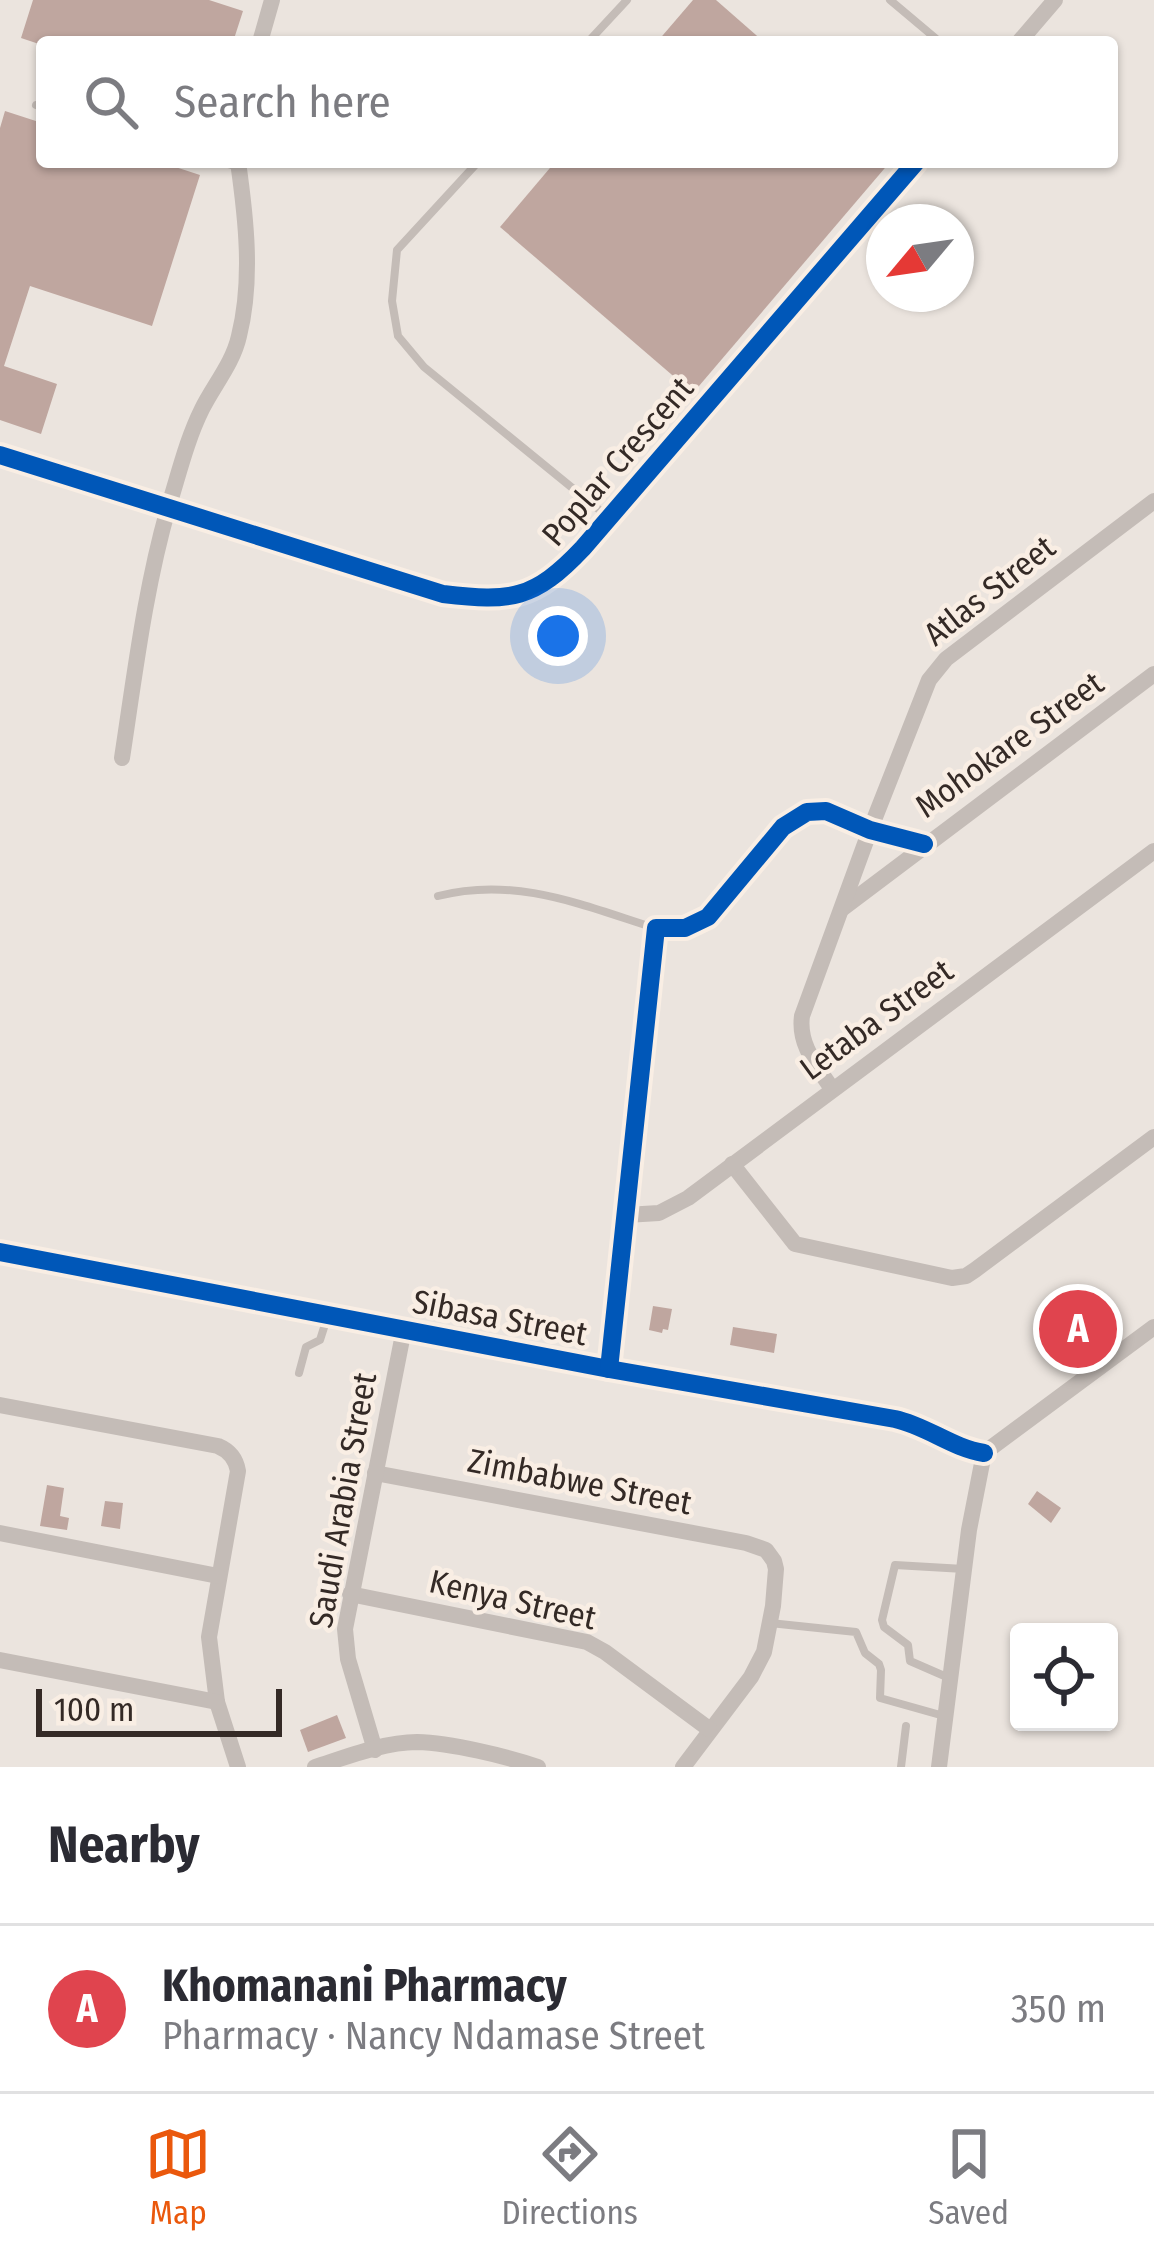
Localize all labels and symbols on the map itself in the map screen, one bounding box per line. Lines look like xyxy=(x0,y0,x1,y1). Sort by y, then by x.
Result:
north arrow xyxy=(866,204,974,312)
street label: Poplar Crescent xyxy=(534,369,702,554)
street label: Atlas Street xyxy=(916,527,1063,654)
your location xyxy=(528,606,588,666)
street label: Mohokare Street xyxy=(908,663,1111,826)
street label: Letaba Street xyxy=(792,951,961,1089)
street label: Sibasa Street xyxy=(409,1281,591,1355)
pin: A xyxy=(1039,1284,1117,1374)
street label: Saudi Arabia Street xyxy=(301,1369,385,1631)
street label: Zimbabwe Street xyxy=(465,1441,695,1523)
street label: Kenya Street xyxy=(426,1561,600,1639)
scale bar xyxy=(36,1683,282,1736)

